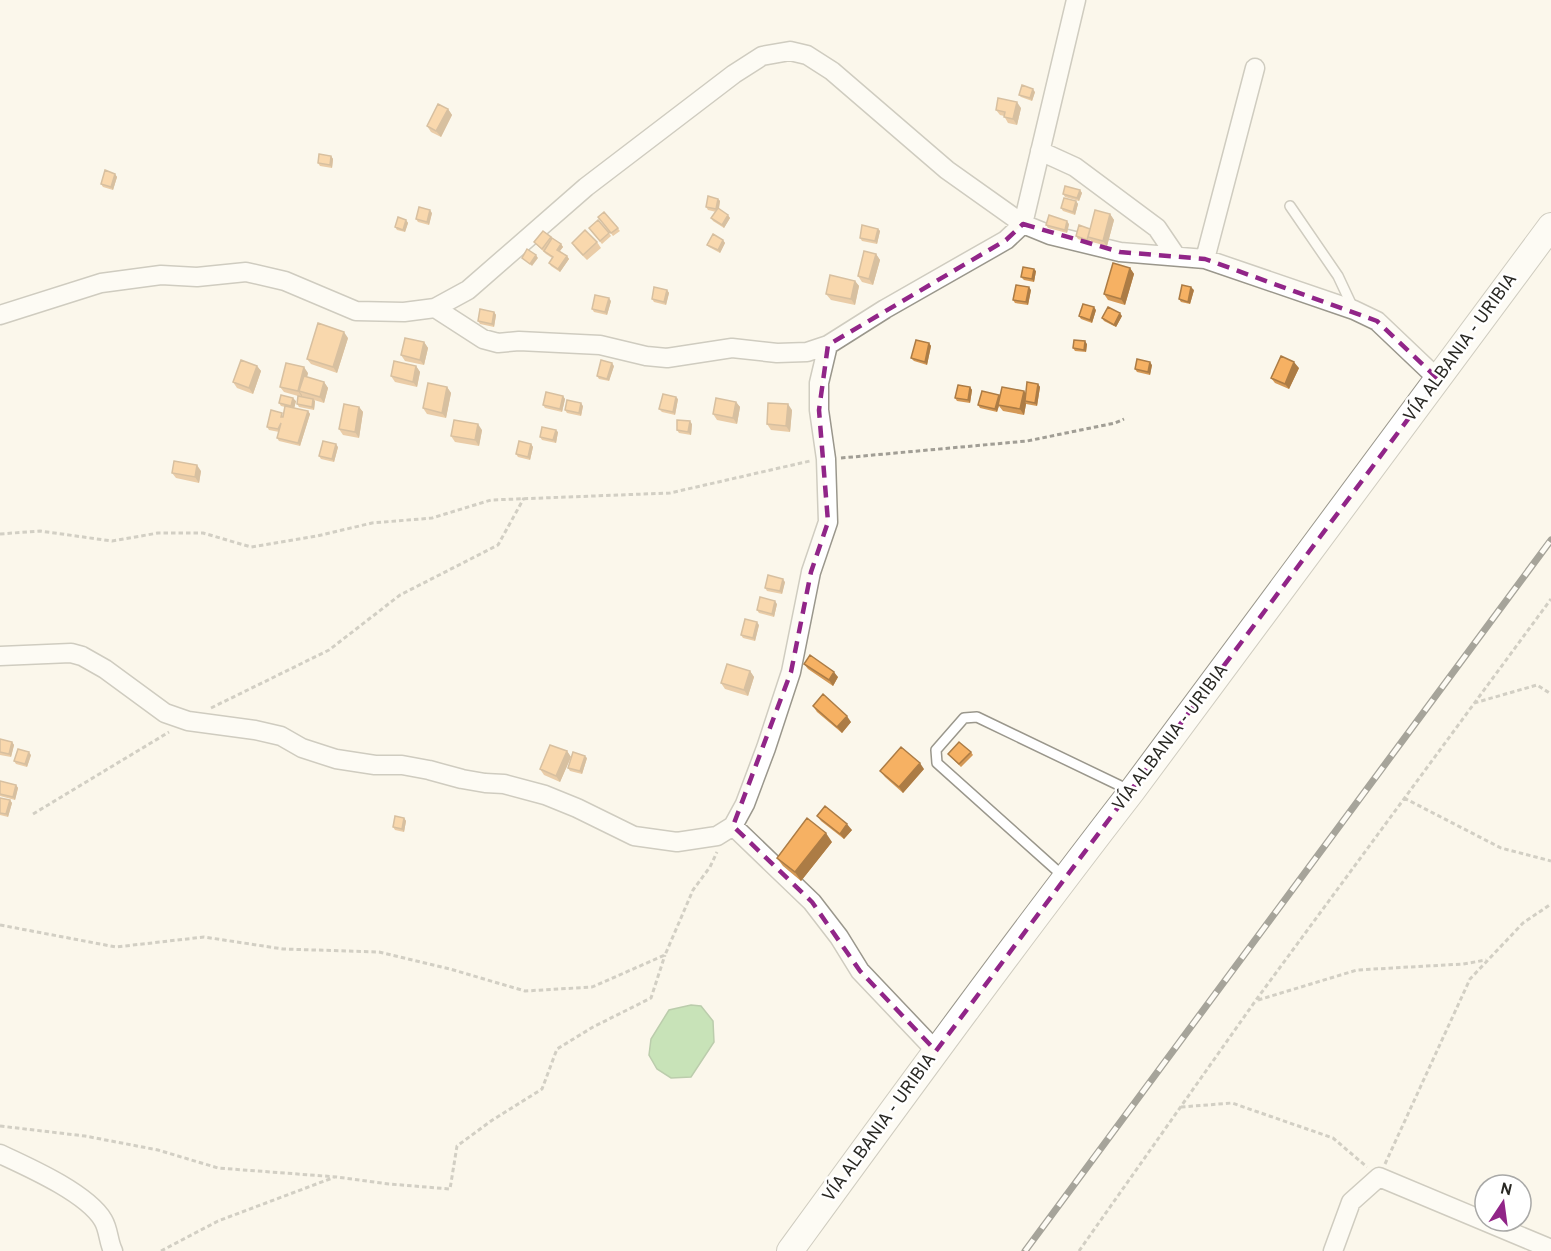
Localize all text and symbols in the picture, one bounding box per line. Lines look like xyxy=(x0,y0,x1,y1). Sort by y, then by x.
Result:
street label: VÍA ALBANIA - URIBIA xyxy=(1398,268,1523,427)
street label: VÍA ALBANIA - URIBIA xyxy=(1106,658,1234,816)
street label: VÍA ALBANIA - URIBIA xyxy=(817,1048,942,1207)
north arrow xyxy=(1473,1173,1533,1233)
text: N xyxy=(1498,1179,1514,1201)

